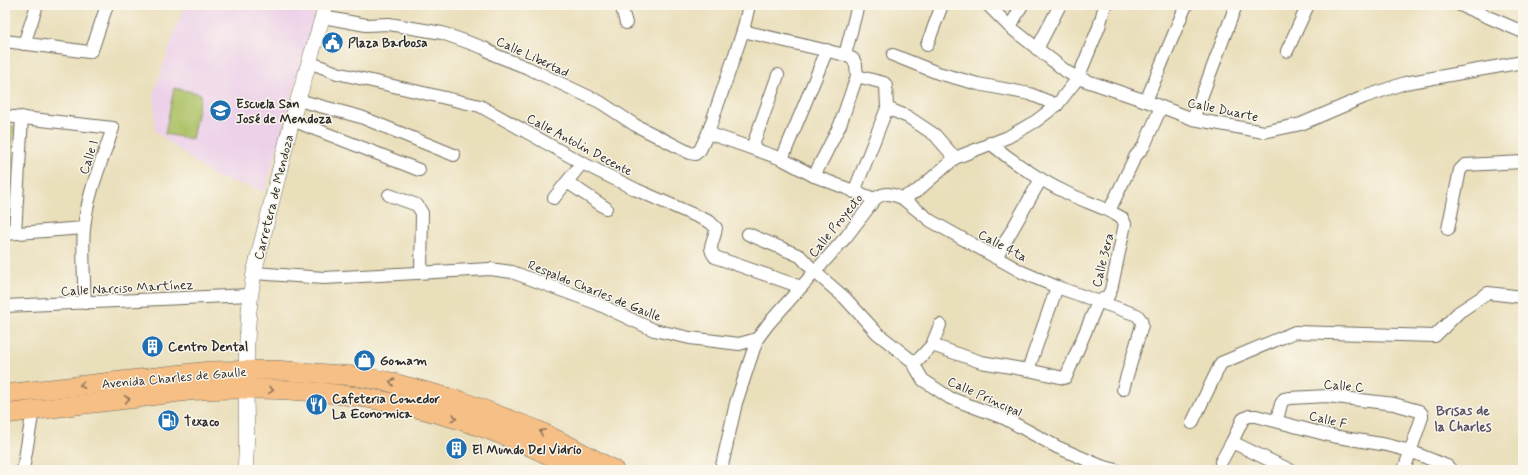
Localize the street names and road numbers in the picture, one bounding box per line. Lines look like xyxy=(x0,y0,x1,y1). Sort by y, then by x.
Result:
street label: Calle Libertad xyxy=(493,33,572,82)
street label: Calle Duarte xyxy=(1186,95,1260,126)
street label: Calle Antolin Decente xyxy=(523,110,635,180)
street label: Carretera de Mendoza xyxy=(251,133,298,262)
street label: Calle I xyxy=(76,138,103,177)
street label: Calle Proyecto xyxy=(805,190,867,261)
street label: Calle 4ta xyxy=(975,226,1030,266)
street label: Calle 3era xyxy=(1089,232,1118,289)
street label: Respaldo Charles de Gaulle xyxy=(525,257,664,326)
street label: Calle Narciso Martínez xyxy=(60,277,194,300)
street label: Avenida Charles de Gaulle xyxy=(101,364,247,393)
street label: Calle Principal xyxy=(944,373,1025,422)
street label: Calle C xyxy=(1323,376,1365,397)
street label: Calle F xyxy=(1307,408,1348,433)

